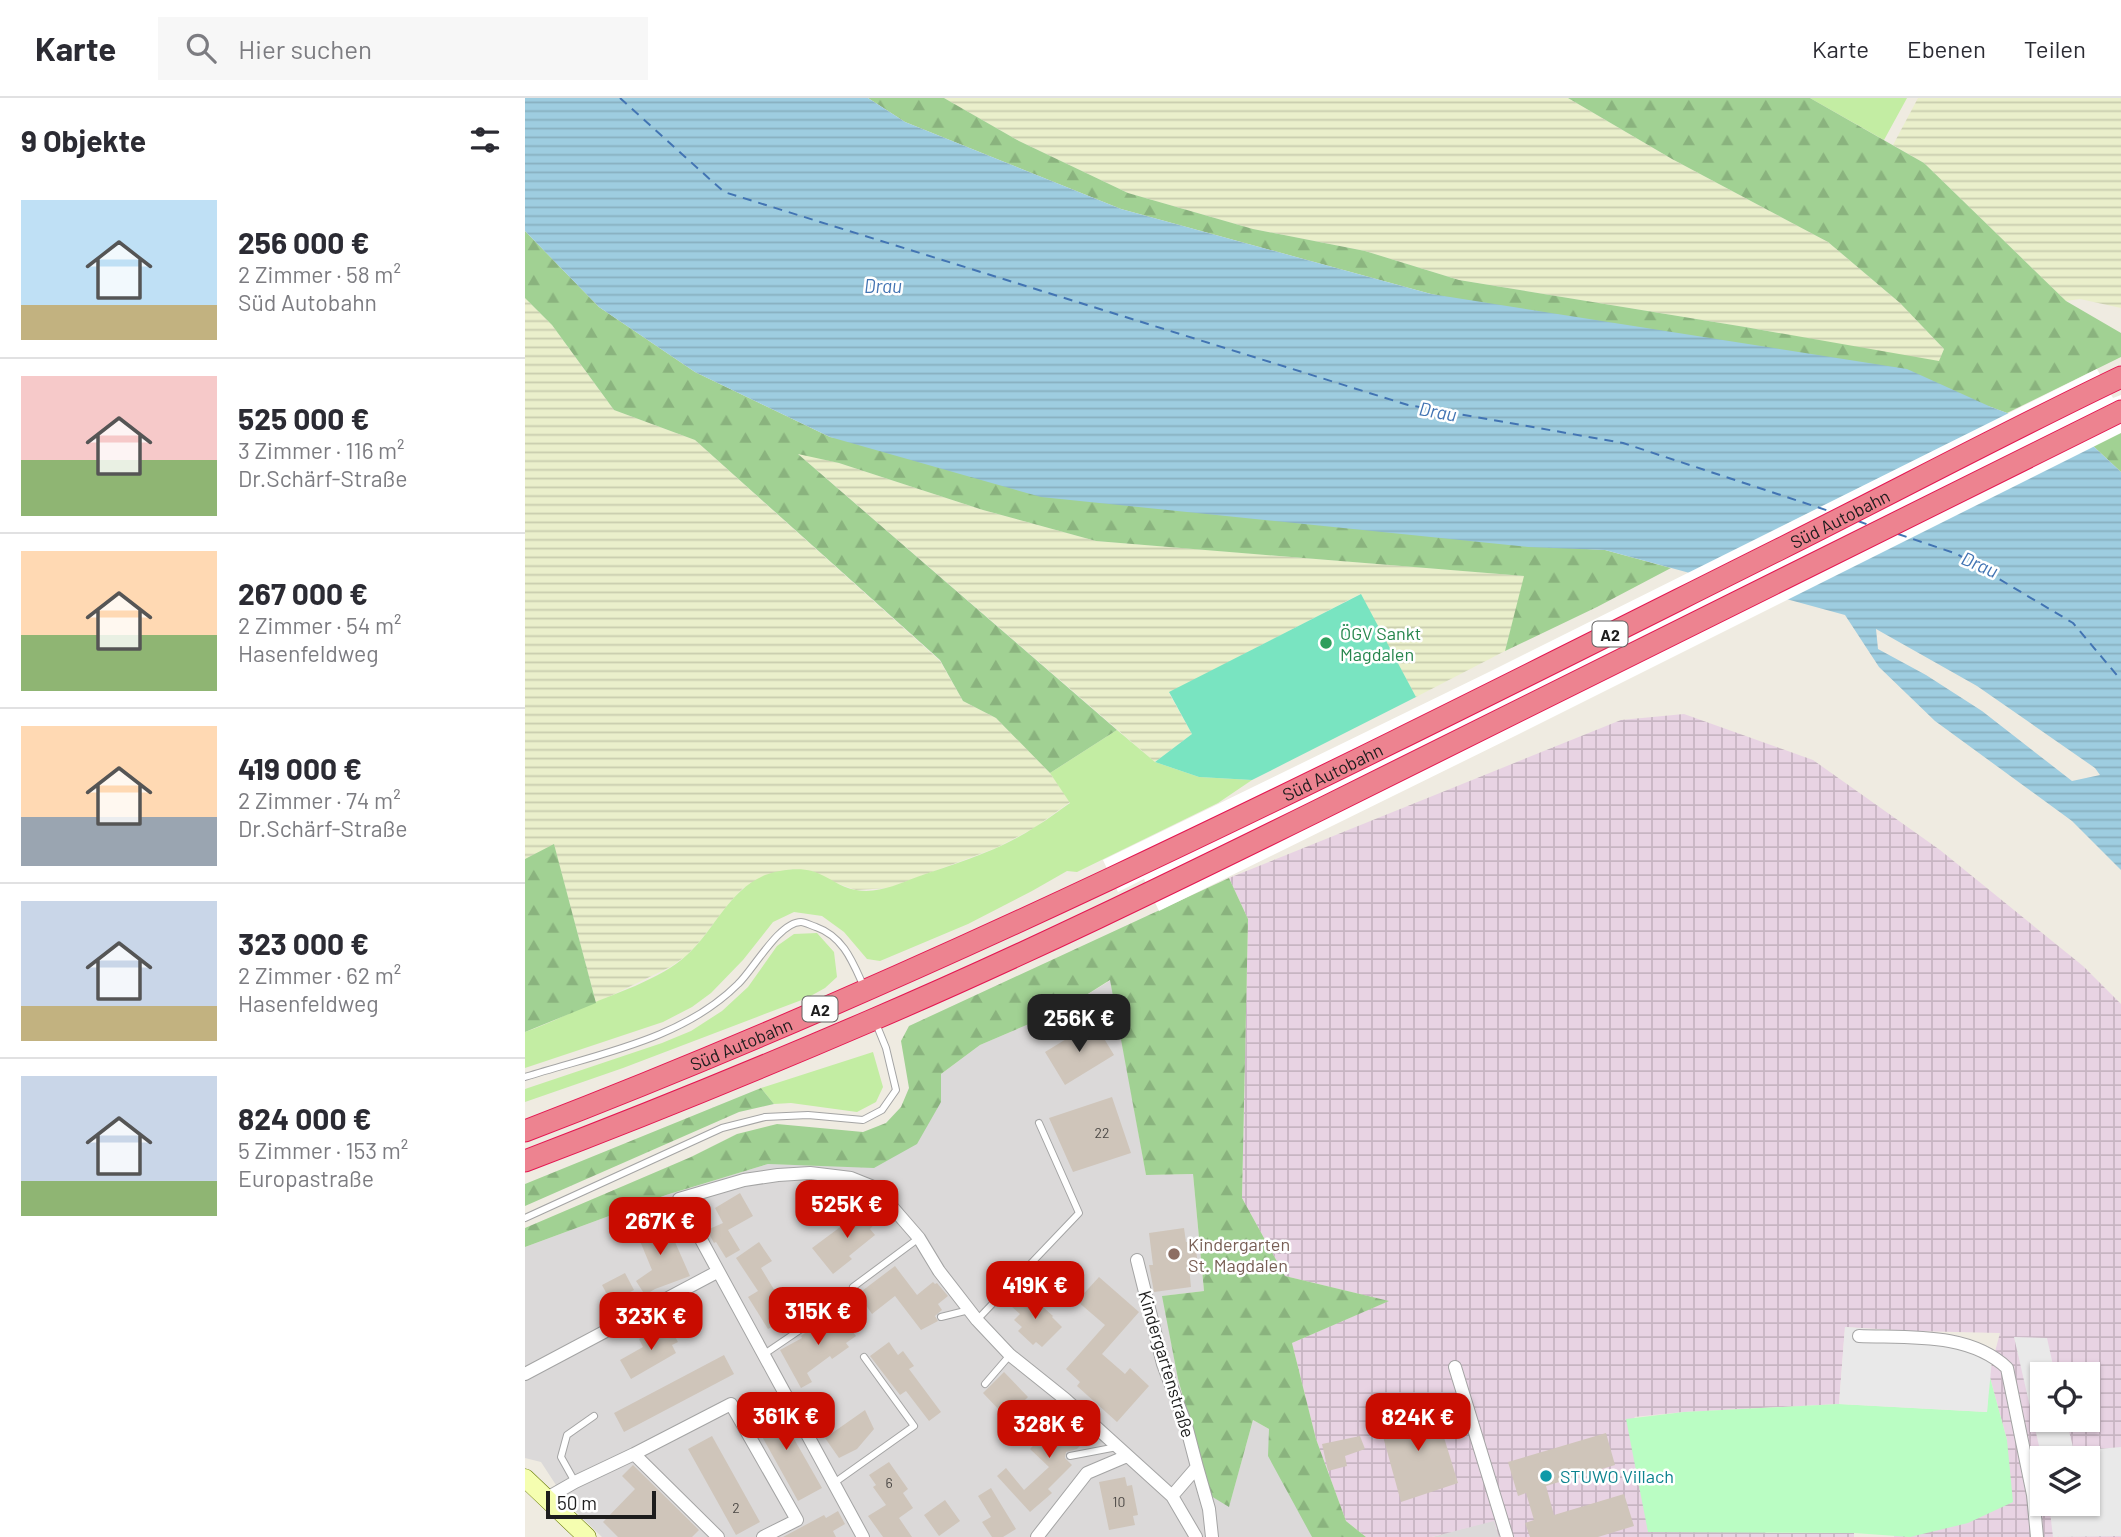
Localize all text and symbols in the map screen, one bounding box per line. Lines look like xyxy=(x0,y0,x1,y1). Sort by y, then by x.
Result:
search box xyxy=(158,17,648,80)
text: Karte xyxy=(35,28,116,68)
icon: search xyxy=(182,29,220,67)
text: Hier suchen xyxy=(238,33,372,64)
text: Karte xyxy=(1812,34,1869,63)
text: Ebenen xyxy=(1907,34,1986,63)
text: Teilen xyxy=(2024,34,2086,63)
icon: filters xyxy=(466,121,504,159)
text: 9 Objekte xyxy=(21,122,146,158)
text: 256 000 € xyxy=(238,224,369,260)
icon: home xyxy=(77,228,161,312)
text: 2 Zimmer · 58 m² xyxy=(238,260,401,288)
water label: Drau xyxy=(864,274,902,297)
text: Süd Autobahn xyxy=(238,288,377,316)
water label: Drau xyxy=(1417,396,1459,426)
text: 525 000 € xyxy=(238,400,369,436)
icon: home xyxy=(77,404,161,488)
text: 3 Zimmer · 116 m² xyxy=(238,436,405,464)
text: Dr.Schärf-Straße xyxy=(238,464,408,492)
street label: Süd Autobahn xyxy=(1786,484,1893,553)
water label: Drau xyxy=(1958,546,2002,582)
text: 267 000 € xyxy=(238,575,368,611)
icon: home xyxy=(77,579,161,663)
text: 2 Zimmer · 54 m² xyxy=(238,611,402,639)
place label: ÖGV Sankt Magdalen xyxy=(1340,622,1421,665)
road number: A2 xyxy=(1593,622,1627,646)
marker: ÖGV Sankt Magdalen xyxy=(1318,635,1334,651)
text: Hasenfeldweg xyxy=(238,639,378,667)
street label: Süd Autobahn xyxy=(1279,738,1386,806)
text: 419 000 € xyxy=(238,750,362,786)
icon: home xyxy=(77,754,161,838)
text: 2 Zimmer · 74 m² xyxy=(238,786,401,814)
text: Dr.Schärf-Straße xyxy=(238,814,408,842)
text: 323 000 € xyxy=(238,925,369,961)
icon: home xyxy=(77,929,161,1013)
text: 2 Zimmer · 62 m² xyxy=(238,961,401,989)
text: Hasenfeldweg xyxy=(238,989,378,1017)
pin: 256K € xyxy=(1022,995,1136,1054)
road number: A2 xyxy=(803,996,837,1021)
text: 256K € xyxy=(1043,1003,1115,1031)
street label: Süd Autobahn xyxy=(687,1013,796,1075)
text: 824 000 € xyxy=(238,1100,372,1136)
icon: home xyxy=(77,1104,161,1188)
house number: 22 xyxy=(1094,1124,1110,1141)
text: 5 Zimmer · 153 m² xyxy=(238,1136,408,1164)
text: Europastraße xyxy=(238,1164,374,1192)
pin: 525K € xyxy=(790,1180,904,1240)
text: 525K € xyxy=(811,1189,883,1217)
pin: 267K € xyxy=(603,1198,717,1257)
text: 267K € xyxy=(625,1206,695,1234)
place label: Kindergarten St. Magdalen xyxy=(1188,1233,1290,1276)
marker: Kindergarten St. Magdalen xyxy=(1166,1246,1182,1262)
pin: 419K € xyxy=(978,1262,1092,1321)
text: 419K € xyxy=(1002,1270,1068,1298)
pin: 315K € xyxy=(761,1288,875,1347)
street label: Kindergartenstraße xyxy=(1134,1288,1200,1440)
pin: 323K € xyxy=(594,1292,708,1352)
text: 315K € xyxy=(785,1296,851,1324)
text: 323K € xyxy=(616,1301,686,1329)
map controls xyxy=(2030,1362,2100,1516)
button: locate xyxy=(2030,1362,2100,1432)
pin: 361K € xyxy=(729,1392,843,1452)
pin: 824K € xyxy=(1361,1394,1475,1453)
pin: 328K € xyxy=(992,1400,1106,1460)
text: 361K € xyxy=(753,1401,819,1429)
text: 824K € xyxy=(1382,1402,1454,1430)
text: 328K € xyxy=(1013,1409,1085,1437)
button: layers xyxy=(2030,1446,2100,1516)
place label: STUWO Villach xyxy=(1560,1465,1674,1487)
marker: STUWO Villach xyxy=(1538,1468,1554,1484)
house number: 6 xyxy=(885,1474,893,1491)
scale bar xyxy=(546,1488,656,1520)
text: 50 m xyxy=(557,1491,597,1514)
house number: 10 xyxy=(1113,1493,1125,1510)
house number: 2 xyxy=(732,1499,740,1516)

